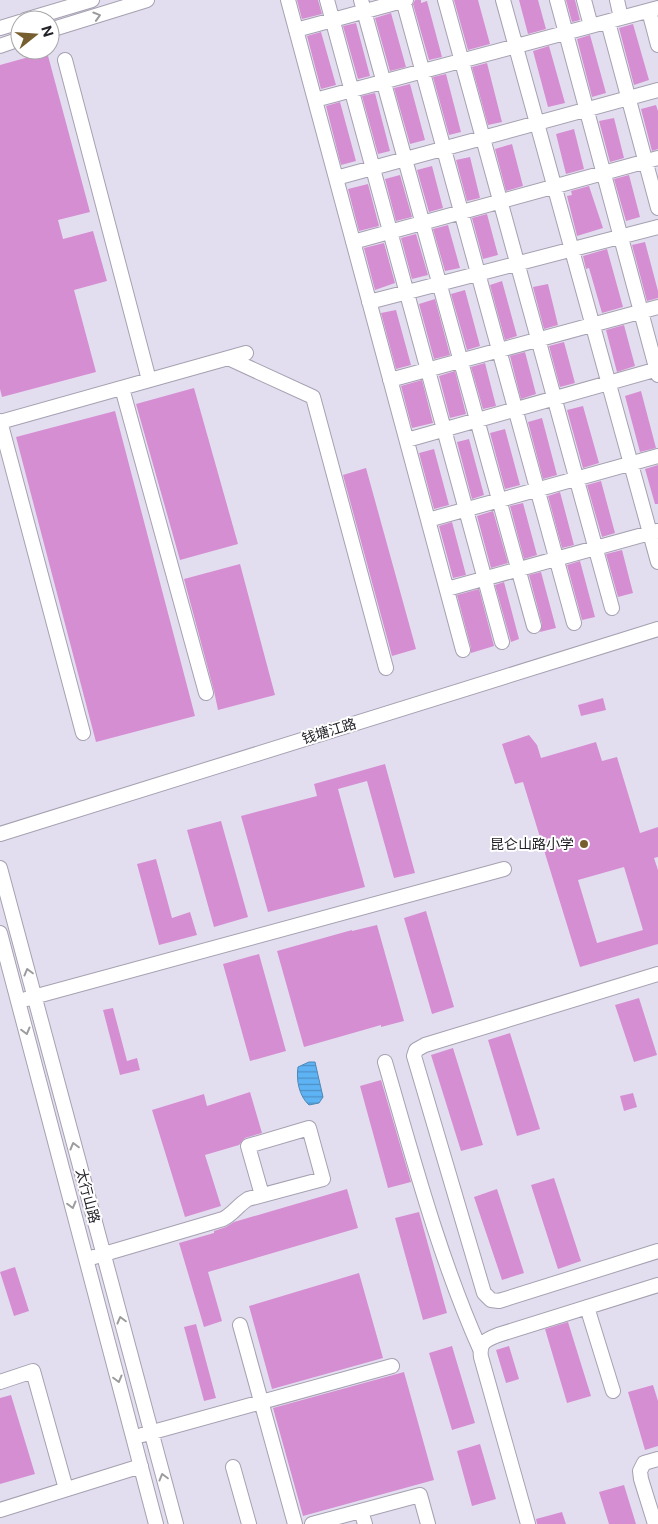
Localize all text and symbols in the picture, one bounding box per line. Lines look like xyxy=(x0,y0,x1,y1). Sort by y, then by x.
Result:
north arrow xyxy=(10,10,60,60)
one-way arrow xyxy=(92,11,100,21)
text: N xyxy=(38,24,57,39)
street label: 钱塘江路 xyxy=(300,715,358,747)
place label: 昆仑山路小学 xyxy=(490,836,574,852)
marker: 昆仑山路小学 xyxy=(578,838,590,850)
one-way arrow xyxy=(23,968,34,977)
one-way arrow xyxy=(20,1026,31,1035)
one-way arrow xyxy=(70,1143,80,1151)
street label: 太行山路 xyxy=(73,1167,103,1225)
one-way arrow xyxy=(66,1200,77,1209)
one-way arrow xyxy=(116,1315,127,1324)
one-way arrow xyxy=(112,1374,123,1383)
one-way arrow xyxy=(158,1472,169,1481)

